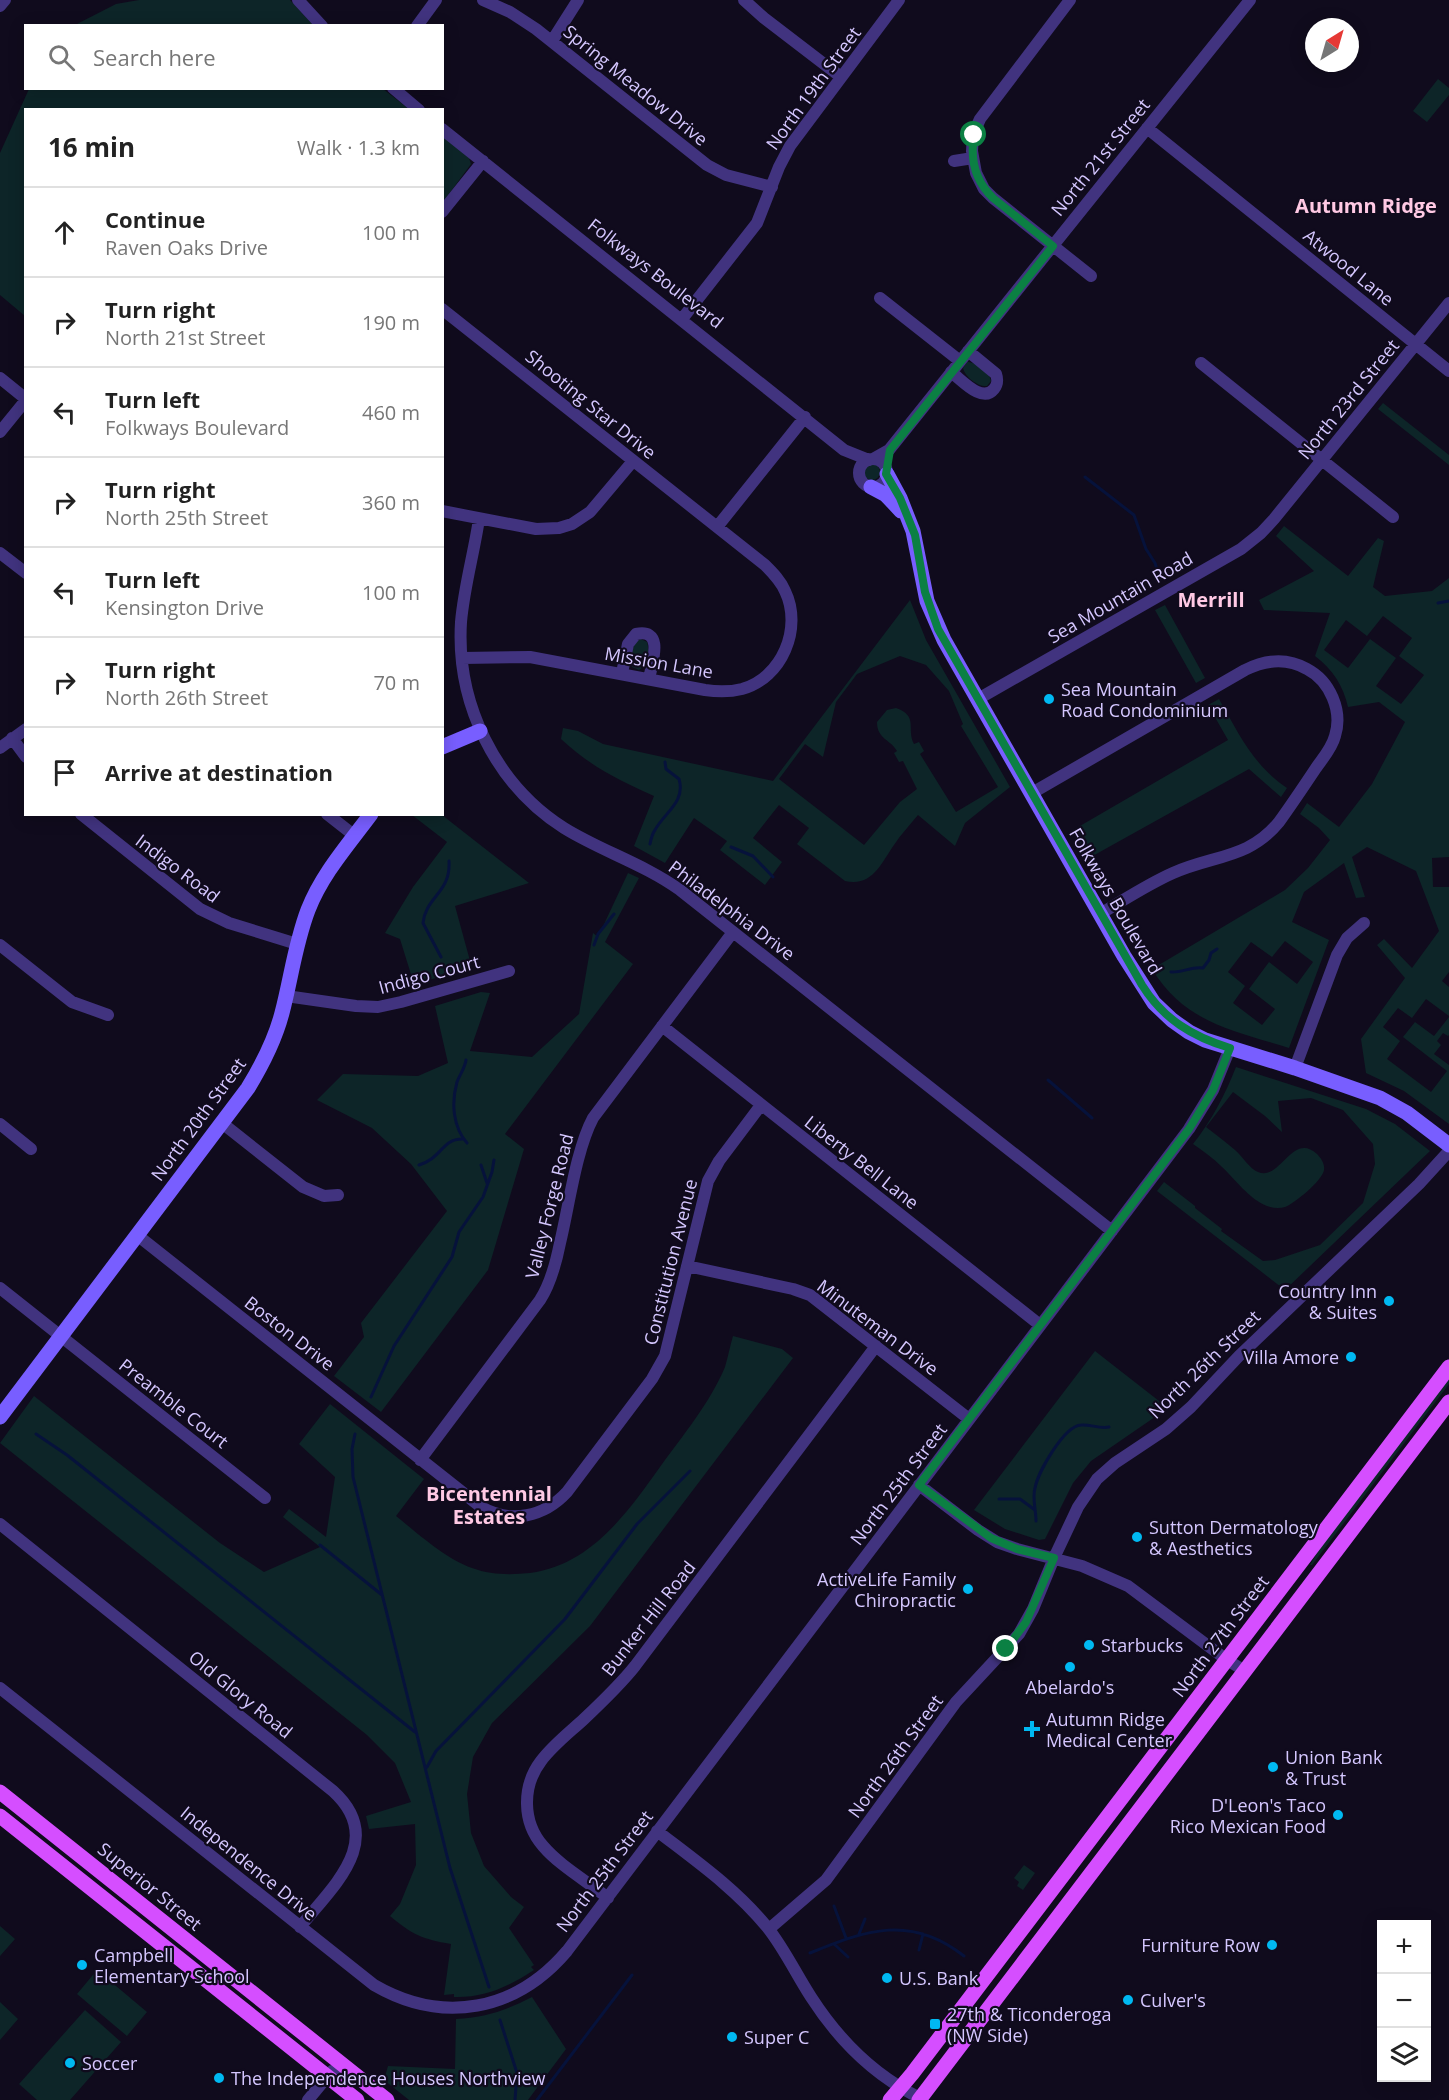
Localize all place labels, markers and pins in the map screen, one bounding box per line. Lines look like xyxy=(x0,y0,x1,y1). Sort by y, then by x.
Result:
place label: Sea Mountain Road Condominium xyxy=(1061,677,1228,722)
marker: Sea Mountain Road Condominium xyxy=(1042,692,1056,706)
place label: Country Inn & Suites xyxy=(1278,1279,1377,1324)
marker: Country Inn & Suites xyxy=(1382,1294,1396,1308)
place label: Villa Amore xyxy=(1244,1345,1339,1369)
marker: Villa Amore xyxy=(1344,1350,1358,1364)
place label: Sutton Dermatology & Aesthetics xyxy=(1149,1515,1319,1560)
marker: Sutton Dermatology & Aesthetics xyxy=(1130,1530,1144,1544)
place label: ActiveLife Family Chiropractic xyxy=(817,1567,957,1612)
marker: ActiveLife Family Chiropractic xyxy=(961,1582,975,1596)
place label: Starbucks xyxy=(1101,1633,1183,1657)
marker: Starbucks xyxy=(1082,1638,1096,1652)
marker: Abelardo's xyxy=(1063,1660,1077,1674)
place label: Abelardo's xyxy=(1026,1675,1114,1699)
place label: Autumn Ridge Medical Center xyxy=(1046,1707,1173,1752)
marker: Autumn Ridge Medical Center xyxy=(1023,1720,1041,1738)
place label: Union Bank & Trust xyxy=(1285,1745,1383,1790)
marker: Union Bank & Trust xyxy=(1266,1760,1280,1774)
place label: D'Leon's Taco Rico Mexican Food xyxy=(1170,1793,1326,1838)
marker: D'Leon's Taco Rico Mexican Food xyxy=(1331,1808,1345,1822)
place label: Furniture Row xyxy=(1141,1933,1260,1957)
marker: Furniture Row xyxy=(1265,1938,1279,1952)
place label: Campbell Elementary School xyxy=(94,1943,250,1988)
marker: Campbell Elementary School xyxy=(75,1958,89,1972)
place label: U.S. Bank xyxy=(899,1966,979,1990)
marker: U.S. Bank xyxy=(880,1971,894,1985)
place label: Culver's xyxy=(1140,1988,1206,2012)
marker: Culver's xyxy=(1121,1993,1135,2007)
place label: 27th & Ticonderoga (NW Side) xyxy=(947,2002,1112,2047)
marker: 27th & Ticonderoga (NW Side) xyxy=(928,2017,942,2031)
place label: Super C xyxy=(744,2025,809,2049)
marker: Super C xyxy=(725,2030,739,2044)
place label: Soccer xyxy=(82,2051,138,2075)
marker: Soccer xyxy=(63,2056,77,2070)
place label: The Independence Houses Northview xyxy=(231,2066,546,2090)
marker: The Independence Houses Northview xyxy=(212,2071,226,2085)

